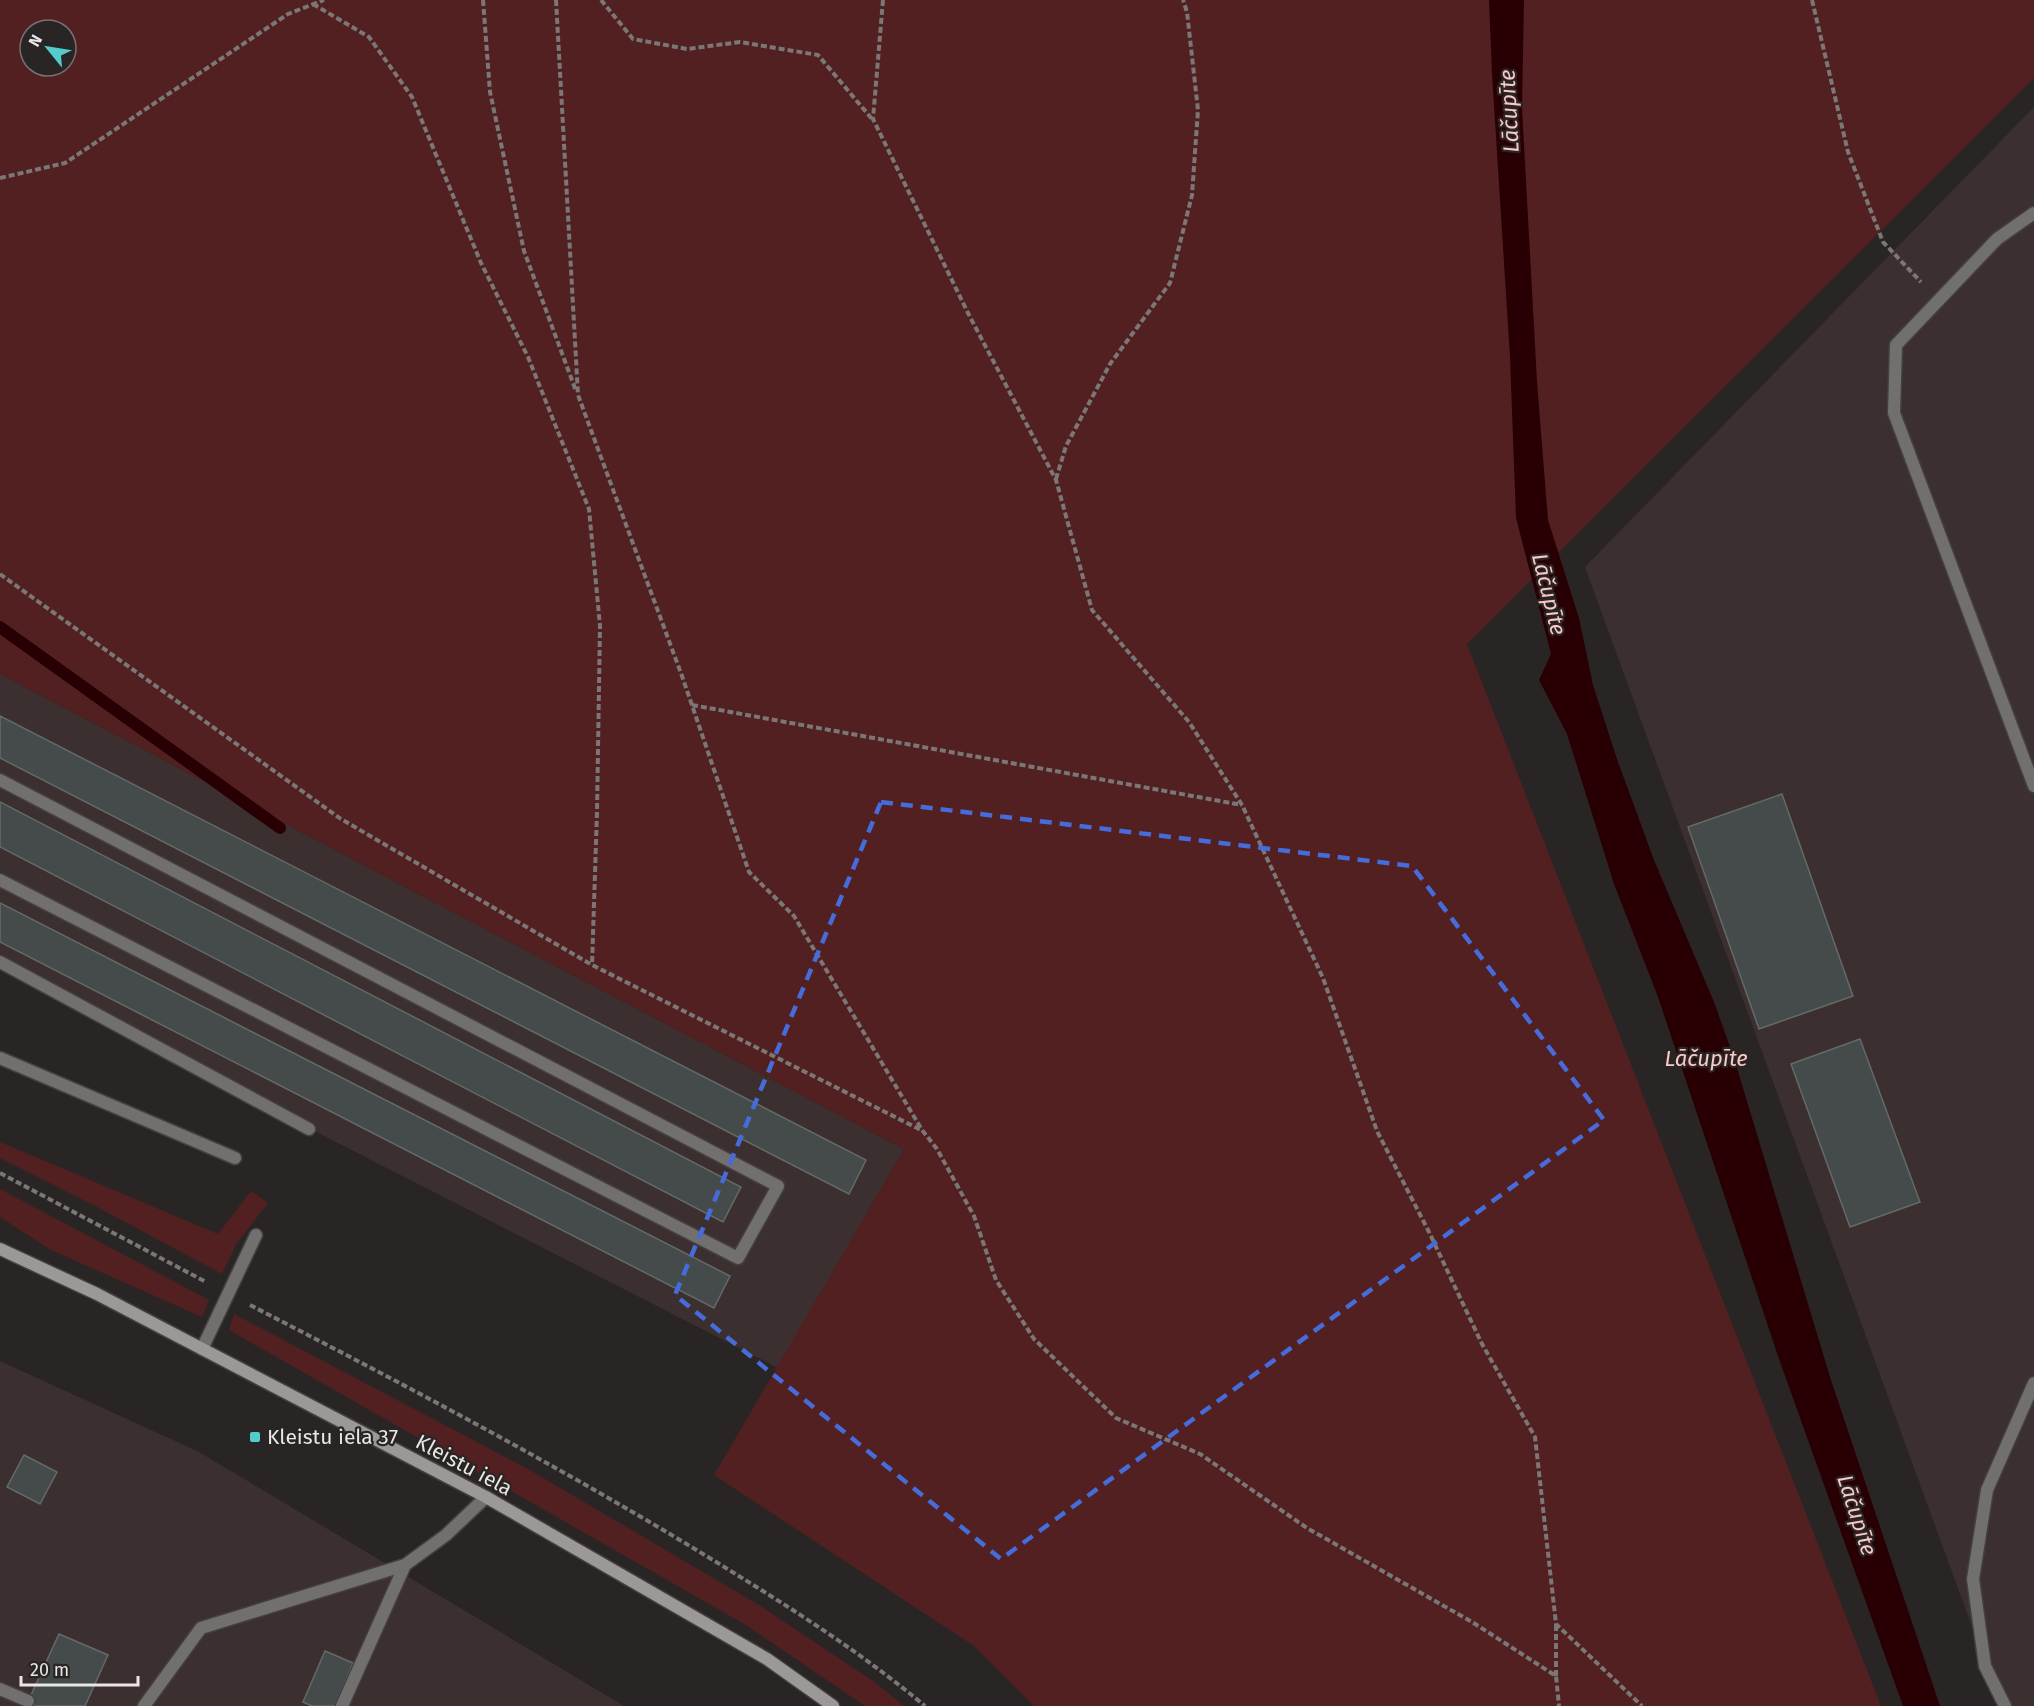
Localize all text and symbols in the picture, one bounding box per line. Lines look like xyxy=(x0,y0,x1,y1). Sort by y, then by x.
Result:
north arrow xyxy=(18,18,78,78)
text: N xyxy=(25,31,46,50)
water label: Lāčupīte xyxy=(1493,69,1525,153)
water label: Lāčupīte xyxy=(1526,550,1572,638)
water label: Lāčupīte xyxy=(1664,1045,1748,1072)
place label: Kleistu iela 37 xyxy=(267,1424,398,1450)
street label: Kleistu iela xyxy=(411,1429,517,1501)
marker: Kleistu iela 37 xyxy=(248,1430,262,1444)
water label: Lāčupīte xyxy=(1831,1471,1883,1559)
scale bar xyxy=(21,1649,138,1687)
text: 20 m xyxy=(30,1659,69,1681)

